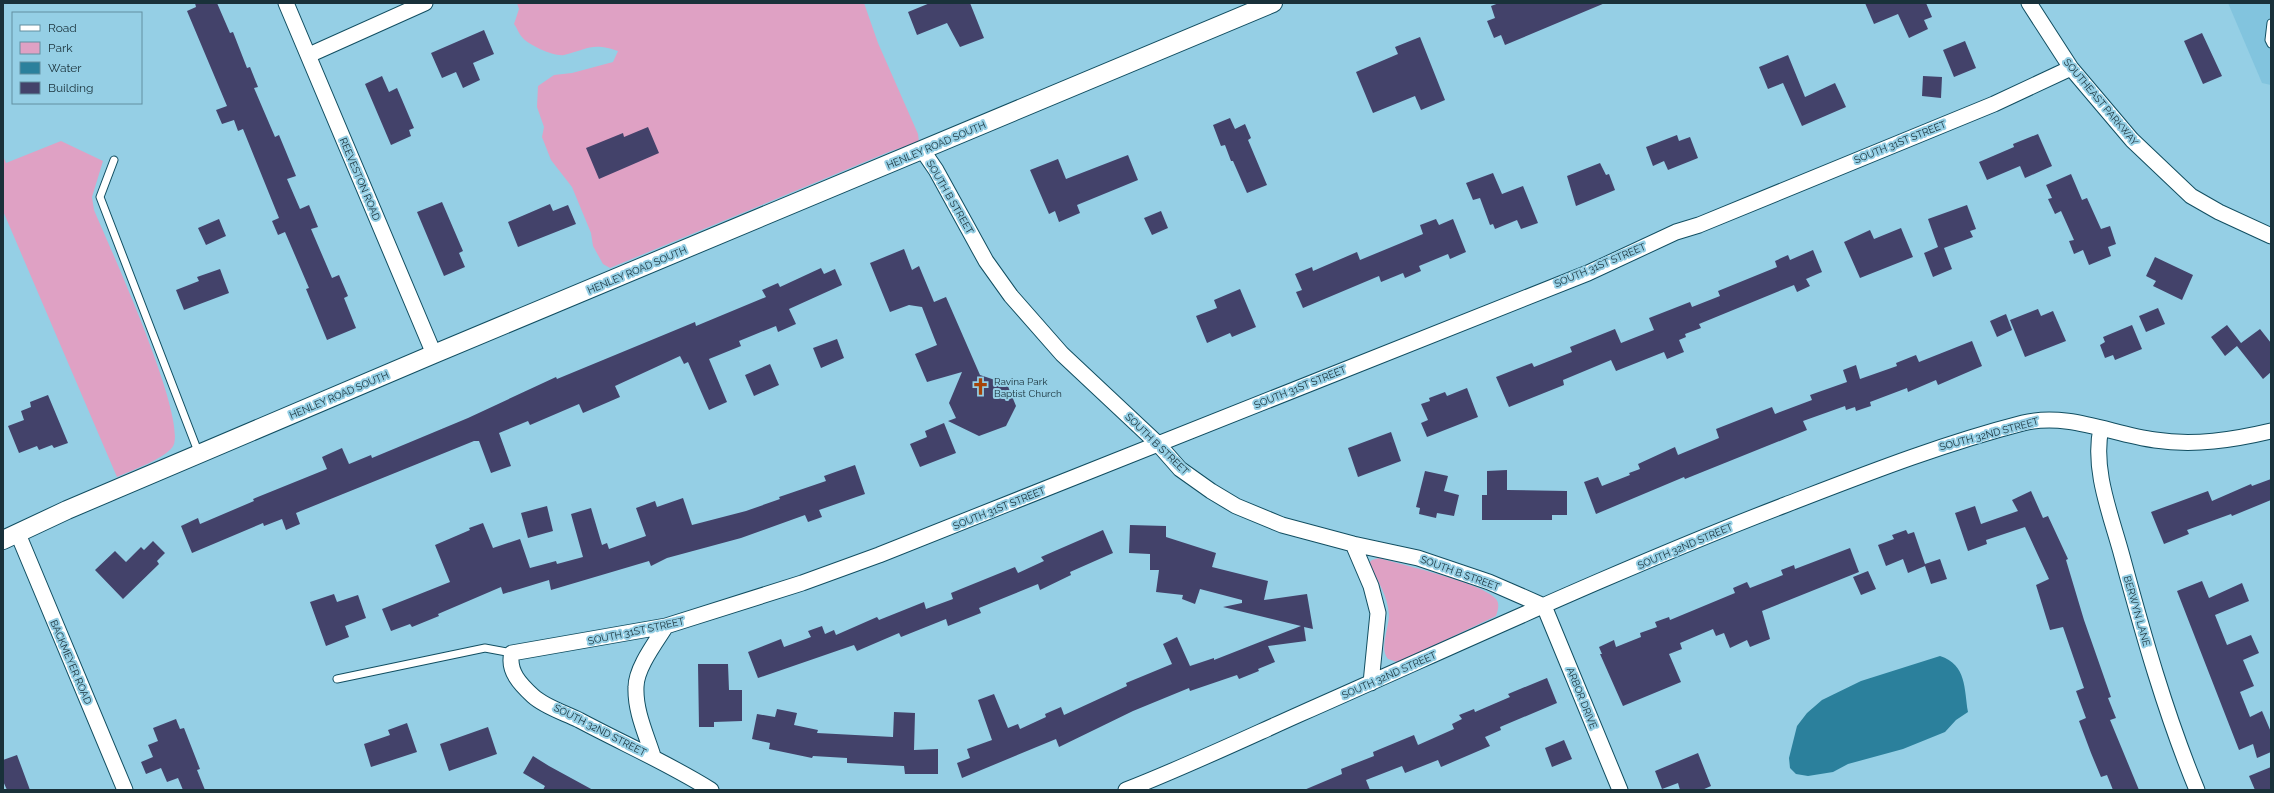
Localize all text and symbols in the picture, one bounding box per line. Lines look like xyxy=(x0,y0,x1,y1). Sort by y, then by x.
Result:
legend xyxy=(12,12,142,104)
text: Road xyxy=(48,21,77,35)
text: Park xyxy=(48,41,73,55)
street label: SOUTHEAST PARKWAY xyxy=(2062,56,2141,148)
text: Water xyxy=(48,61,82,75)
text: Building xyxy=(48,81,94,95)
street label: HENLEY ROAD SOUTH xyxy=(885,119,987,171)
street label: SOUTH 31ST STREET xyxy=(1852,119,1948,165)
street label: REEVESTON ROAD xyxy=(338,136,382,222)
street label: SOUTH B STREET xyxy=(924,158,976,236)
street label: SOUTH 31ST STREET xyxy=(1553,241,1647,289)
street label: HENLEY ROAD SOUTH xyxy=(586,244,688,296)
street label: SOUTH 31ST STREET xyxy=(1252,364,1348,410)
street label: HENLEY ROAD SOUTH xyxy=(288,369,390,421)
place label: Ravina Park Baptist Church xyxy=(994,376,1062,399)
church icon: Ravina Park Baptist Church xyxy=(971,377,991,397)
street label: SOUTH B STREET xyxy=(1123,411,1191,477)
street label: SOUTH 32ND STREET xyxy=(1938,415,2040,453)
street label: SOUTH 31ST STREET xyxy=(951,485,1047,531)
street label: SOUTH 32ND STREET xyxy=(1636,521,1734,571)
street label: SOUTH B STREET xyxy=(1419,554,1501,592)
street label: BERWYN LANE xyxy=(2122,575,2152,647)
street label: SOUTH 31ST STREET xyxy=(587,615,685,647)
street label: BACKMEYER ROAD xyxy=(48,618,94,706)
street label: SOUTH 32ND STREET xyxy=(1340,649,1438,701)
street label: ARBOR DRIVE xyxy=(1565,666,1599,730)
street label: SOUTH 32ND STREET xyxy=(552,702,648,758)

